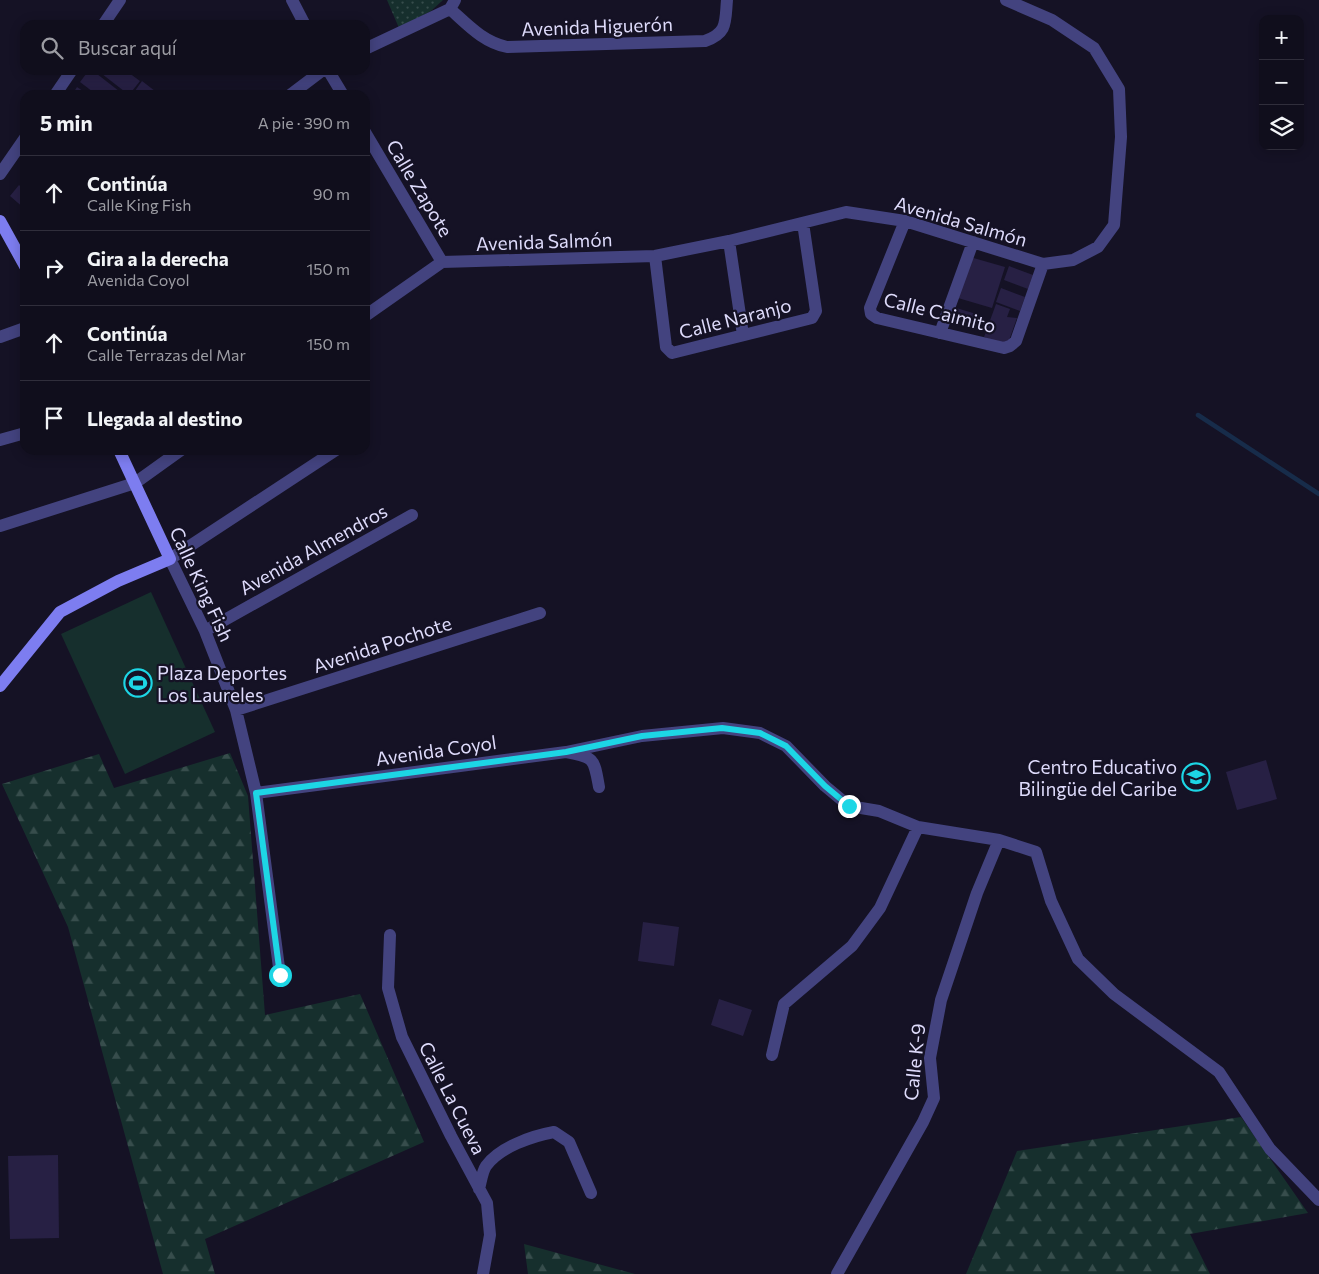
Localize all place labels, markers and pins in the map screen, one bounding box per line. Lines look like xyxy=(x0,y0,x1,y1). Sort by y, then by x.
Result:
place label: Plaza Deportes Los Laureles xyxy=(157,661,287,706)
sports icon: Plaza Deportes Los Laureles xyxy=(123,668,153,698)
place label: Centro Educativo Bilingüe del Caribe xyxy=(1019,755,1177,800)
school or university icon: Centro Educativo Bilingüe del Caribe xyxy=(1181,762,1211,792)

